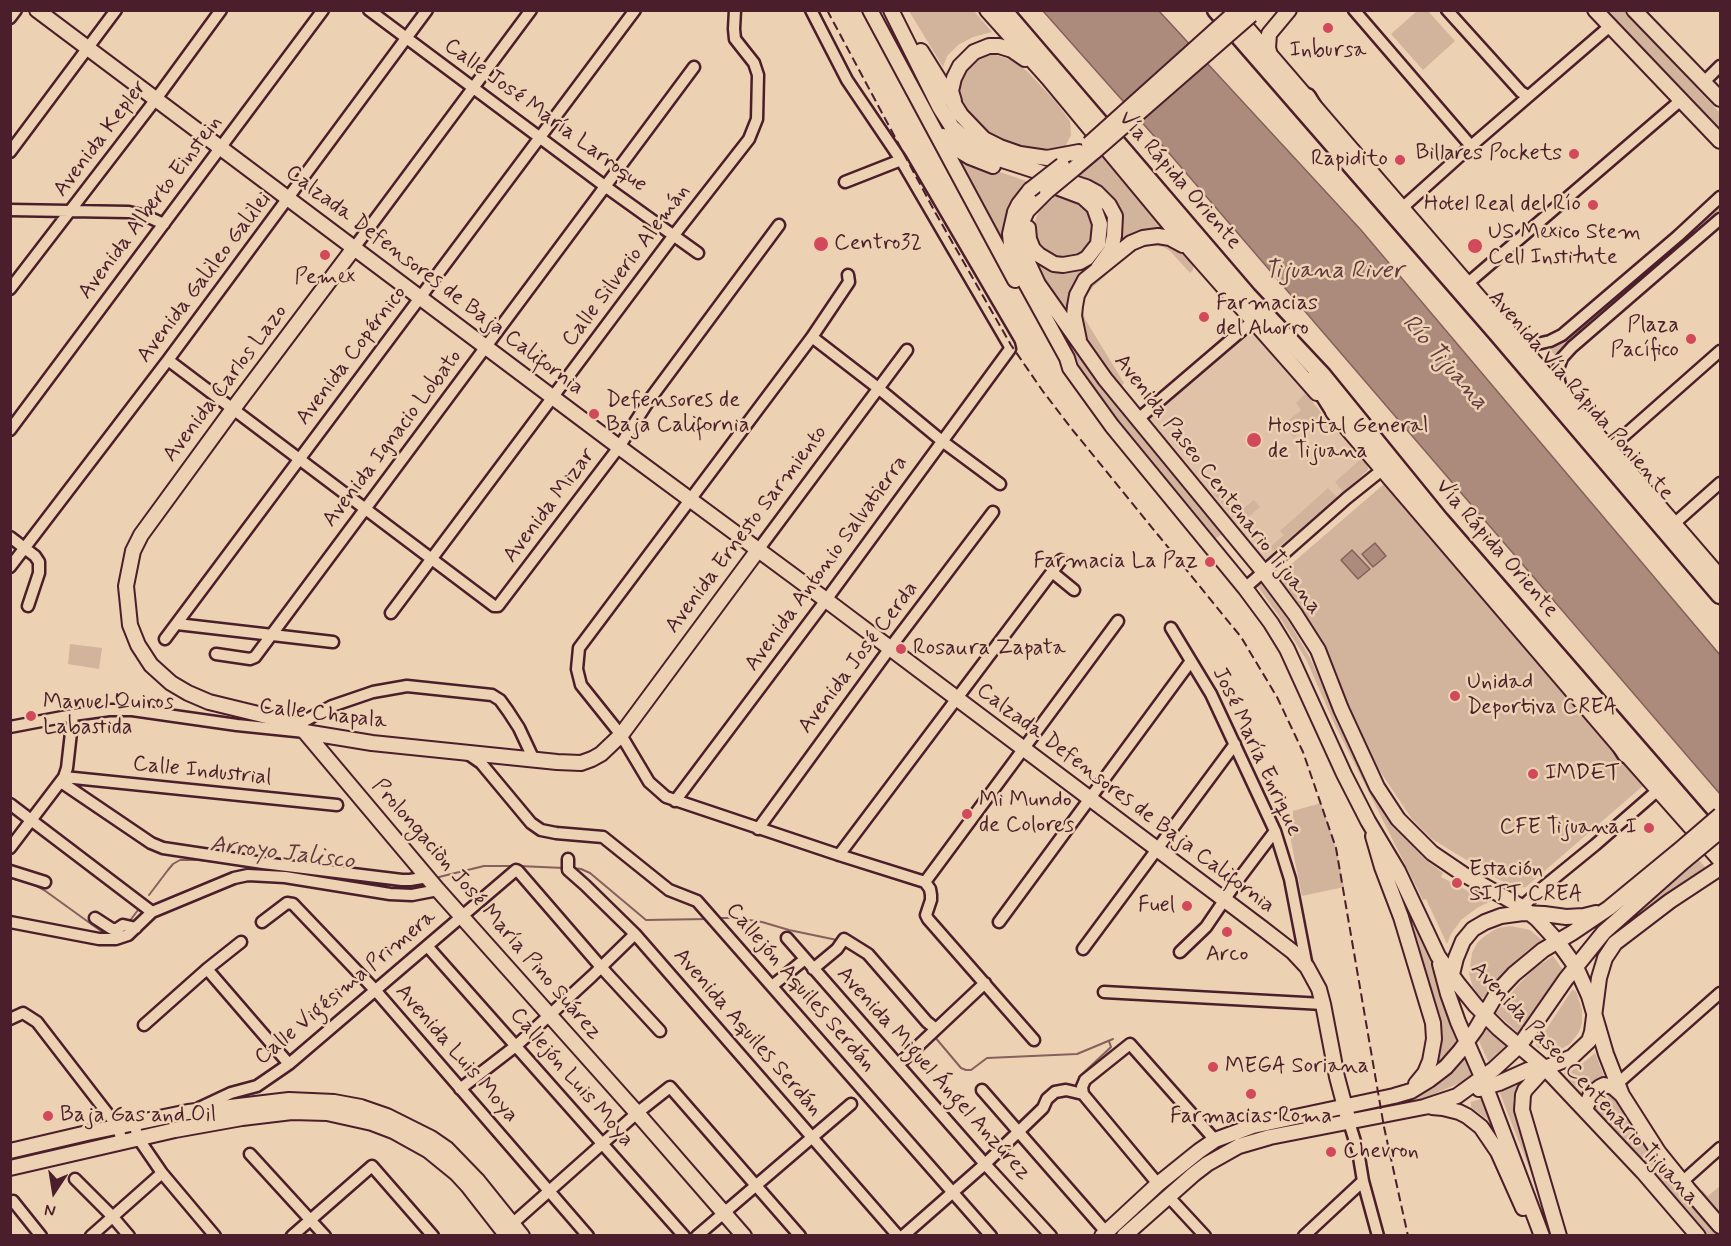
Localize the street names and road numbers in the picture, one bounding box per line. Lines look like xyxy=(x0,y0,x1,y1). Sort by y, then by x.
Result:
street label: Calle José María Larroque xyxy=(438,33,652,199)
street label: Avenida Kepler xyxy=(48,75,154,203)
street label: Vía Rápida Oriente xyxy=(1112,106,1246,256)
street label: Avenida Alberto Einstein xyxy=(73,111,229,305)
street label: Calzada Defensores de Baja California xyxy=(280,160,588,402)
street label: Calle Silverio Alemán xyxy=(557,179,697,353)
street label: Avenida Galileo Galilei xyxy=(132,187,278,369)
street label: Avenida Copérnico xyxy=(291,281,413,431)
street label: Avenida Vía Rápida Poniente xyxy=(1482,286,1678,506)
street label: Avenida Carlos Lazo xyxy=(158,300,294,468)
street label: Avenida Ignacio Lobato xyxy=(318,345,468,533)
street label: Avenida Paseo Centenario Tijuana xyxy=(1107,350,1327,620)
street label: Avenida Ernesto Sarmiento xyxy=(660,421,834,639)
street label: Avenida Mizar xyxy=(498,443,602,569)
street label: Avenida Antonio Salvatierra xyxy=(740,451,914,677)
street label: Vía Rápida Oriente xyxy=(1429,474,1563,624)
street label: Avenida José Cerda xyxy=(793,577,925,739)
street label: José María Enrique xyxy=(1205,663,1307,841)
street label: Calzada Defensores de Baja California xyxy=(971,678,1279,920)
street label: Calle Chapala xyxy=(257,694,389,736)
street label: Calle Industrial xyxy=(131,752,273,792)
street label: Prolongaciòn José María Pino Suárez xyxy=(365,774,607,1046)
street label: Callejón Aquiles Serdán xyxy=(719,898,881,1078)
street label: Calle Vigésima Primera xyxy=(250,904,442,1072)
street label: Avenida Aquiles Serdán xyxy=(667,943,827,1123)
street label: Avenida Paseo Centenario Tijuana xyxy=(1464,957,1704,1211)
street label: Avenida Miguel Ángel Anzúrez xyxy=(830,962,1036,1186)
street label: Avenida Luis Moya xyxy=(389,979,523,1129)
street label: Callejón Luis Moya xyxy=(503,1003,639,1153)

